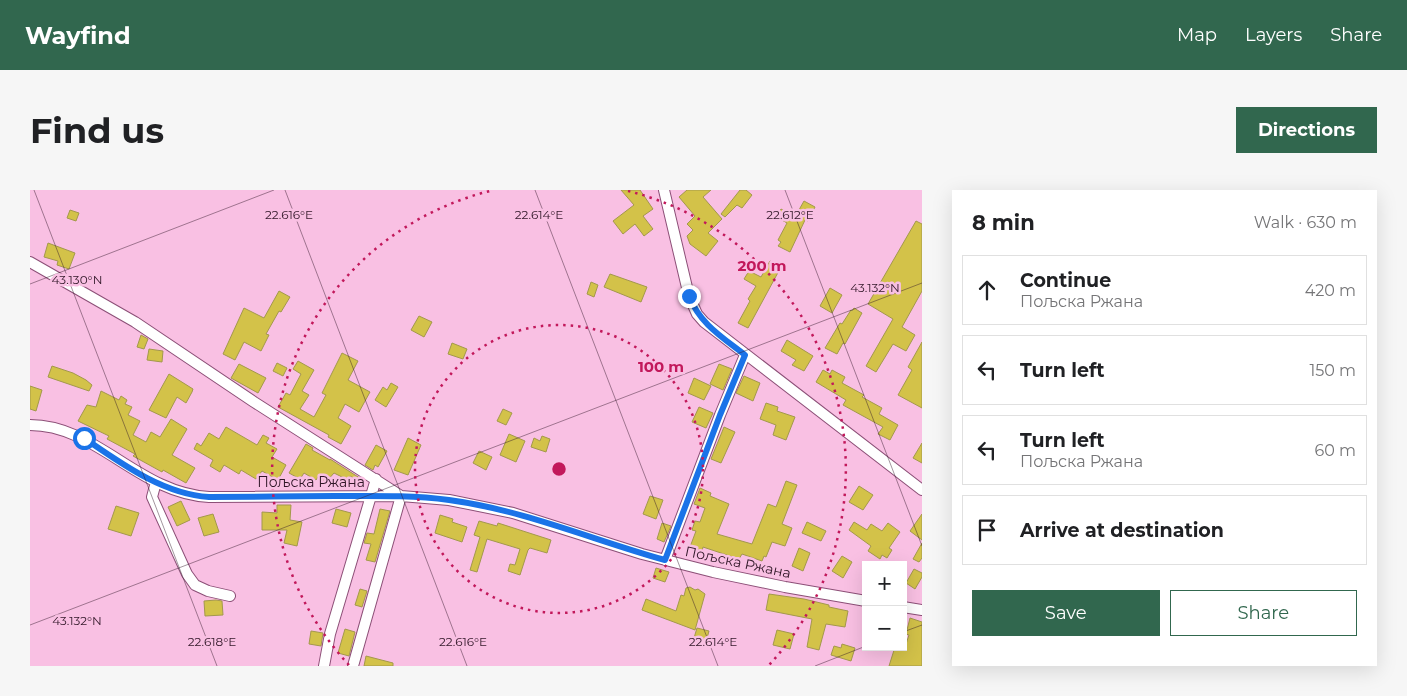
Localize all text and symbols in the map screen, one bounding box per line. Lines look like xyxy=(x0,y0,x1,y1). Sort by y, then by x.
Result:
text: Wayfind xyxy=(25,21,131,50)
text: Map xyxy=(1177,24,1217,46)
text: Layers xyxy=(1245,24,1302,46)
text: Share xyxy=(1330,24,1382,46)
button: Directions xyxy=(1236,107,1377,153)
text: Find us xyxy=(30,109,164,152)
text: 22.616°E xyxy=(265,207,313,222)
text: 22.614°E xyxy=(515,207,563,222)
text: 22.612°E xyxy=(766,207,814,222)
text: 8 min xyxy=(972,210,1035,235)
text: Walk · 630 m xyxy=(1254,213,1357,232)
text: 200 m xyxy=(737,256,787,275)
text: Continue xyxy=(1020,269,1111,292)
text: 43.130°N xyxy=(52,272,102,287)
icon: ahead xyxy=(973,276,1001,304)
text: 43.132°N xyxy=(850,280,900,295)
text: 420 m xyxy=(1305,281,1356,300)
route end xyxy=(678,285,701,308)
text: Пољска Ржана xyxy=(1020,292,1143,311)
icon: left xyxy=(973,356,1001,384)
text: 100 m xyxy=(638,357,684,376)
text: Turn left xyxy=(1020,359,1105,382)
text: 150 m xyxy=(1309,361,1356,380)
route start xyxy=(73,427,96,450)
text: Turn left xyxy=(1020,429,1105,452)
icon: left xyxy=(973,436,1001,464)
text: 60 m xyxy=(1314,441,1356,460)
text: Пољска Ржана xyxy=(1020,452,1143,471)
centre of rings xyxy=(550,460,568,478)
street label: Пољска Ржана xyxy=(257,473,365,491)
icon: arrive xyxy=(973,516,1001,544)
text: Arrive at destination xyxy=(1020,519,1224,542)
street label: Пољска Ржана xyxy=(683,542,793,582)
map controls xyxy=(862,561,907,651)
button: + xyxy=(862,561,907,606)
button: Save xyxy=(972,590,1160,636)
button: Share xyxy=(1170,590,1357,636)
button: − xyxy=(862,606,907,651)
text: 43.132°N xyxy=(52,613,102,628)
text: 22.618°E xyxy=(188,634,236,649)
text: 22.616°E xyxy=(439,634,487,649)
text: 22.614°E xyxy=(689,634,737,649)

